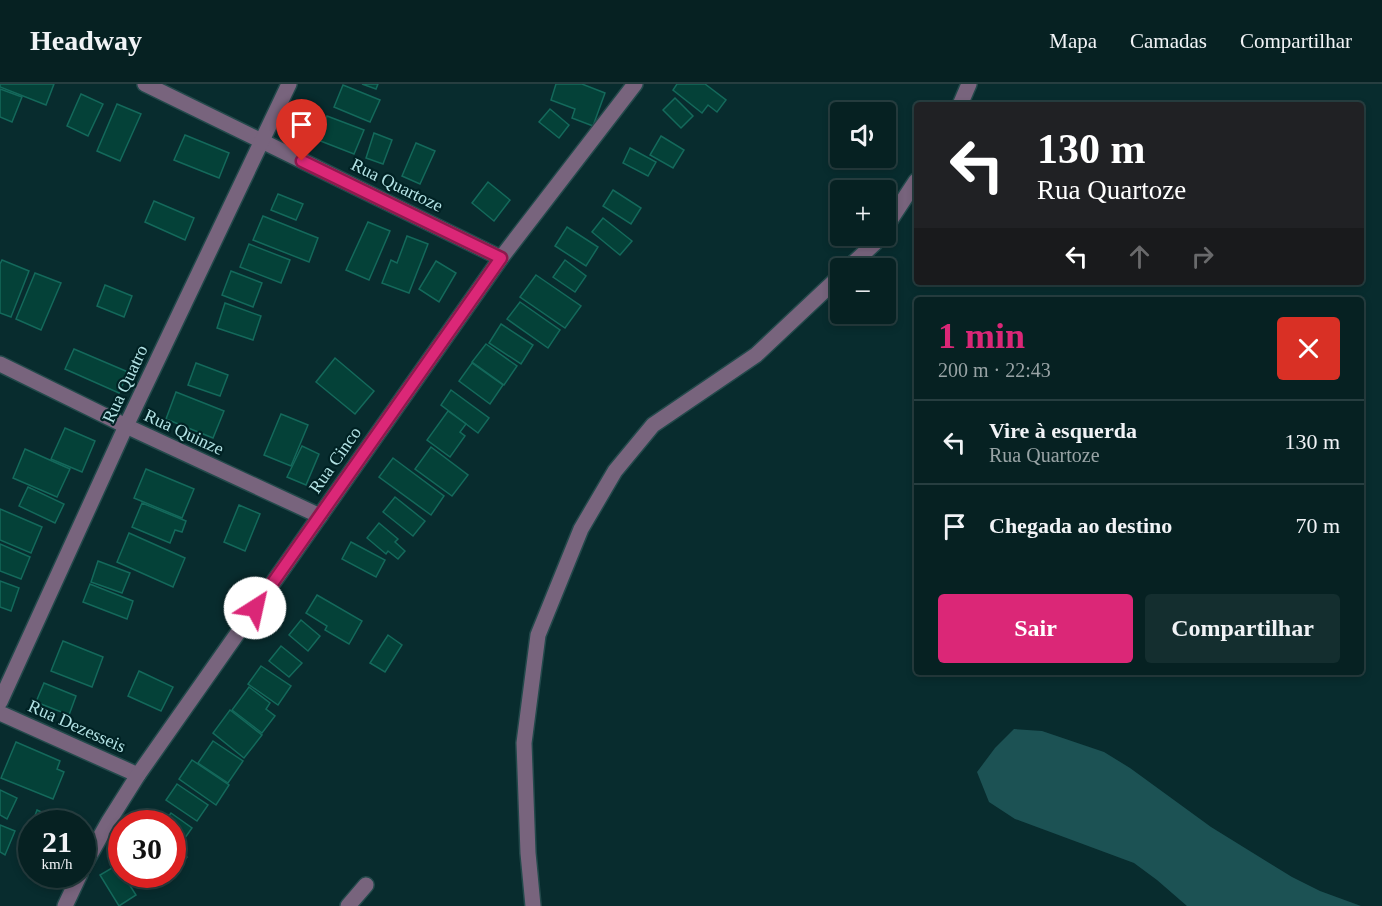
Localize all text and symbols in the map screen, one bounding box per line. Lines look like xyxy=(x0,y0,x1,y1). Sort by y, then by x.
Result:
text: Headway xyxy=(30,25,142,56)
text: Mapa xyxy=(1049,29,1097,53)
text: Camadas xyxy=(1130,29,1207,53)
text: Compartilhar xyxy=(1240,29,1352,53)
pin xyxy=(276,99,327,161)
map controls xyxy=(830,102,896,324)
button: sound xyxy=(830,102,896,168)
icon: arrive xyxy=(285,108,318,141)
icon: left xyxy=(938,126,1016,204)
text: 130 m xyxy=(1037,126,1146,172)
street label: Rua Quartoze xyxy=(348,154,446,216)
text: Rua Quartoze xyxy=(1037,175,1186,205)
button: + xyxy=(830,180,896,246)
icon: left xyxy=(1060,240,1093,273)
icon: ahead xyxy=(1123,240,1156,273)
icon: right xyxy=(1186,240,1219,273)
button: − xyxy=(830,258,896,324)
text: 1 min xyxy=(938,316,1025,356)
button: close xyxy=(1277,317,1340,380)
street label: Rua Quatro xyxy=(98,342,152,426)
text: 200 m · 22:43 xyxy=(938,359,1051,381)
street label: Rua Quinze xyxy=(141,405,227,459)
text: Vire à esquerda xyxy=(989,418,1137,443)
street label: Rua Cinco xyxy=(305,423,365,497)
icon: left xyxy=(938,426,971,459)
text: 130 m xyxy=(1284,429,1340,454)
text: Rua Quartoze xyxy=(989,444,1100,466)
icon: arrive xyxy=(938,510,971,543)
text: Chegada ao destino xyxy=(989,513,1172,538)
text: 70 m xyxy=(1295,513,1340,538)
position arrow xyxy=(223,576,287,640)
button: Sair xyxy=(938,594,1133,663)
button: Compartilhar xyxy=(1145,594,1340,663)
street label: Rua Dezesseis xyxy=(25,696,129,756)
speed limit sign: 30 xyxy=(108,810,186,888)
text: 21 xyxy=(42,825,72,858)
text: km/h xyxy=(42,856,72,872)

